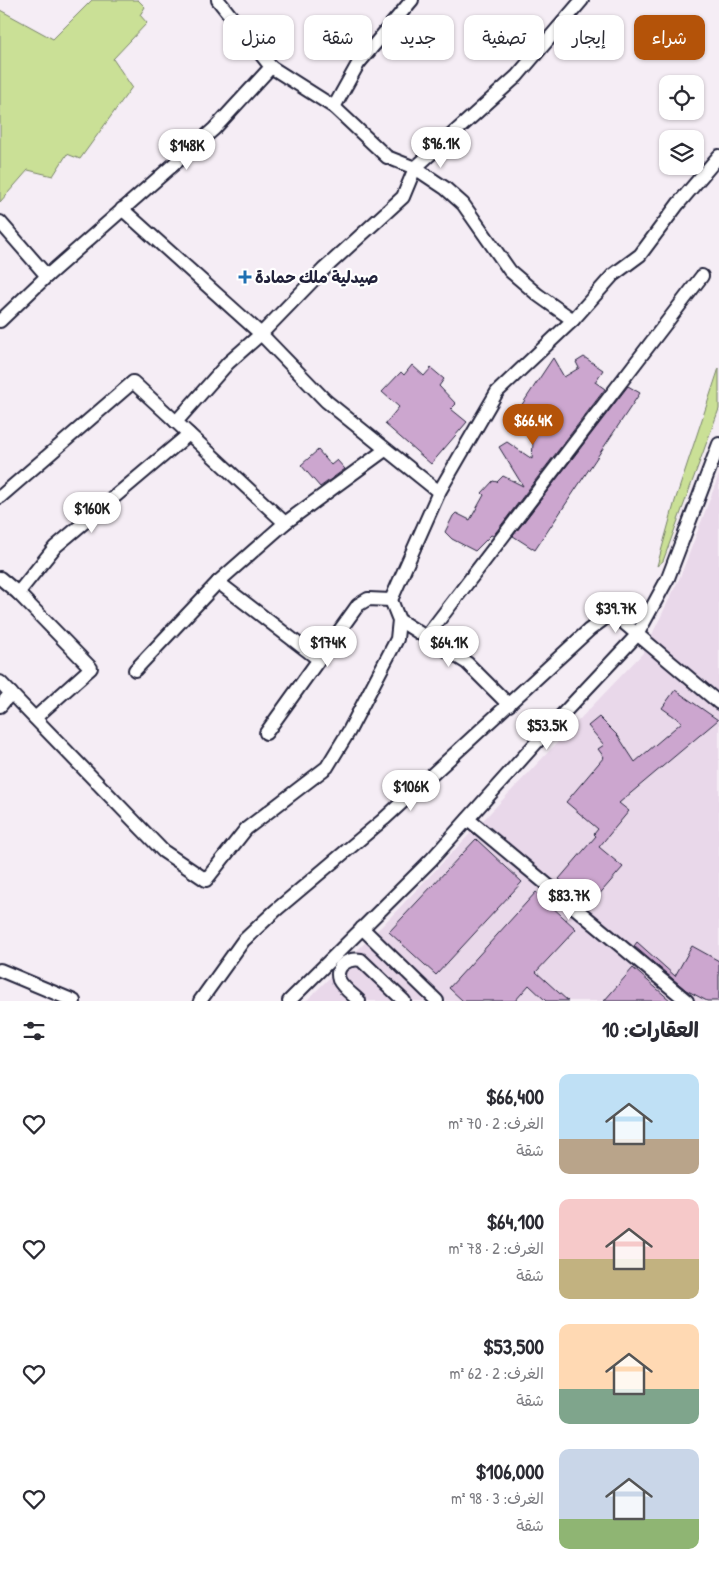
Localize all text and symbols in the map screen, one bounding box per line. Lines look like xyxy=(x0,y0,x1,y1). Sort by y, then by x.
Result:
chip: منزل xyxy=(223,15,294,60)
chip: شقة xyxy=(304,15,372,60)
chip: جديد xyxy=(382,15,454,60)
chip: تصفية xyxy=(464,15,544,60)
chip: إيجار xyxy=(554,15,624,60)
chip: شراء xyxy=(634,15,705,60)
map controls xyxy=(659,75,704,175)
button: locate xyxy=(659,75,704,120)
pin: $96.1K xyxy=(400,126,482,169)
pin: $148K xyxy=(152,128,222,171)
button: layers xyxy=(659,130,704,175)
text: $96.1K xyxy=(422,132,460,154)
text: $148K xyxy=(169,134,205,156)
place label: صيدلية ملك حمادة xyxy=(255,266,378,288)
marker: صيدلية ملك حمادة xyxy=(239,271,251,283)
pin: $66.4K xyxy=(492,404,574,446)
text: $66.4K xyxy=(514,409,552,431)
pin: $160K xyxy=(57,492,127,534)
text: $160K xyxy=(74,497,110,519)
pin: $39.7K xyxy=(575,592,657,634)
text: $39.7K xyxy=(596,597,636,619)
pin: $174K xyxy=(293,626,363,668)
pin: $64.1K xyxy=(408,626,490,668)
text: $174K xyxy=(310,631,346,653)
text: $64.1K xyxy=(430,631,468,653)
pin: $53.5K xyxy=(506,708,588,751)
text: $53.5K xyxy=(527,714,567,736)
pin: $106K xyxy=(376,770,446,812)
text: $106K xyxy=(393,775,429,797)
pin: $83.7K xyxy=(528,878,610,921)
text: $83.7K xyxy=(548,884,590,906)
text: العقارات: 10 xyxy=(602,1015,699,1044)
icon: filters xyxy=(20,1017,48,1045)
text: $66,400 xyxy=(486,1082,544,1111)
icon: home xyxy=(599,1094,659,1154)
icon: heart xyxy=(20,1110,48,1138)
text: الغرف: 2 · 70 m² xyxy=(448,1112,544,1134)
text: شقة xyxy=(516,1139,544,1161)
text: $64,100 xyxy=(486,1207,544,1236)
icon: home xyxy=(599,1219,659,1279)
icon: heart xyxy=(20,1235,48,1263)
text: الغرف: 2 · 78 m² xyxy=(449,1237,544,1259)
text: شقة xyxy=(516,1264,544,1286)
text: $53,500 xyxy=(483,1332,544,1361)
icon: home xyxy=(599,1344,659,1404)
icon: heart xyxy=(20,1360,48,1388)
text: الغرف: 2 · 62 m² xyxy=(450,1362,544,1384)
text: شقة xyxy=(516,1389,544,1411)
text: $106,000 xyxy=(475,1457,544,1486)
icon: home xyxy=(599,1469,659,1529)
icon: heart xyxy=(20,1485,48,1513)
text: الغرف: 3 · 98 m² xyxy=(451,1487,544,1509)
text: شقة xyxy=(516,1514,544,1536)

